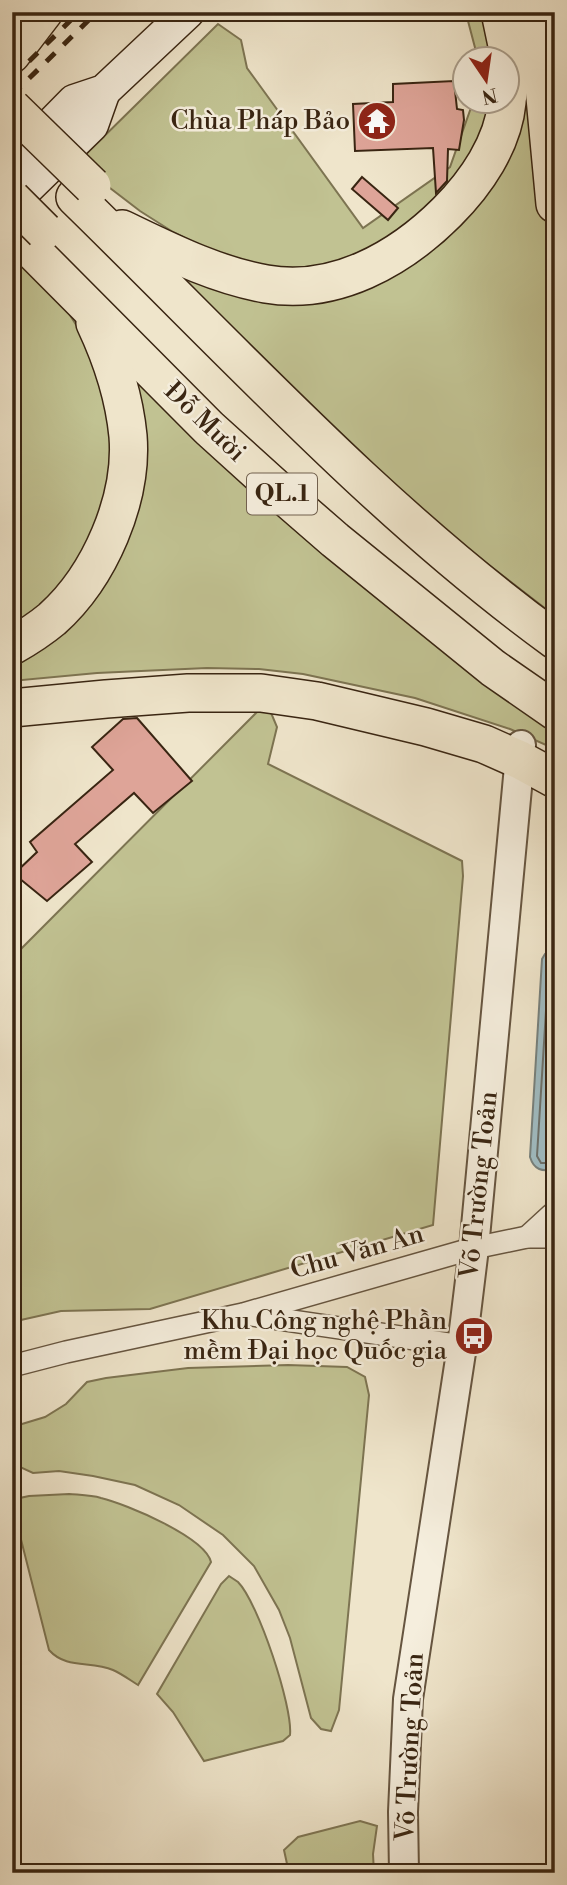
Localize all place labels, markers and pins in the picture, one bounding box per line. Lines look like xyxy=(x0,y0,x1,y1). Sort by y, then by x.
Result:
temple icon: Chùa Pháp Bảo xyxy=(356,100,398,142)
place label: Chùa Pháp Bảo xyxy=(170,105,350,137)
place label: Khu Công nghệ Phần mềm Đại học Quốc gia xyxy=(184,1305,448,1367)
bus stop icon: Khu Công nghệ Phần mềm Đại học Quốc gia xyxy=(453,1315,495,1357)

